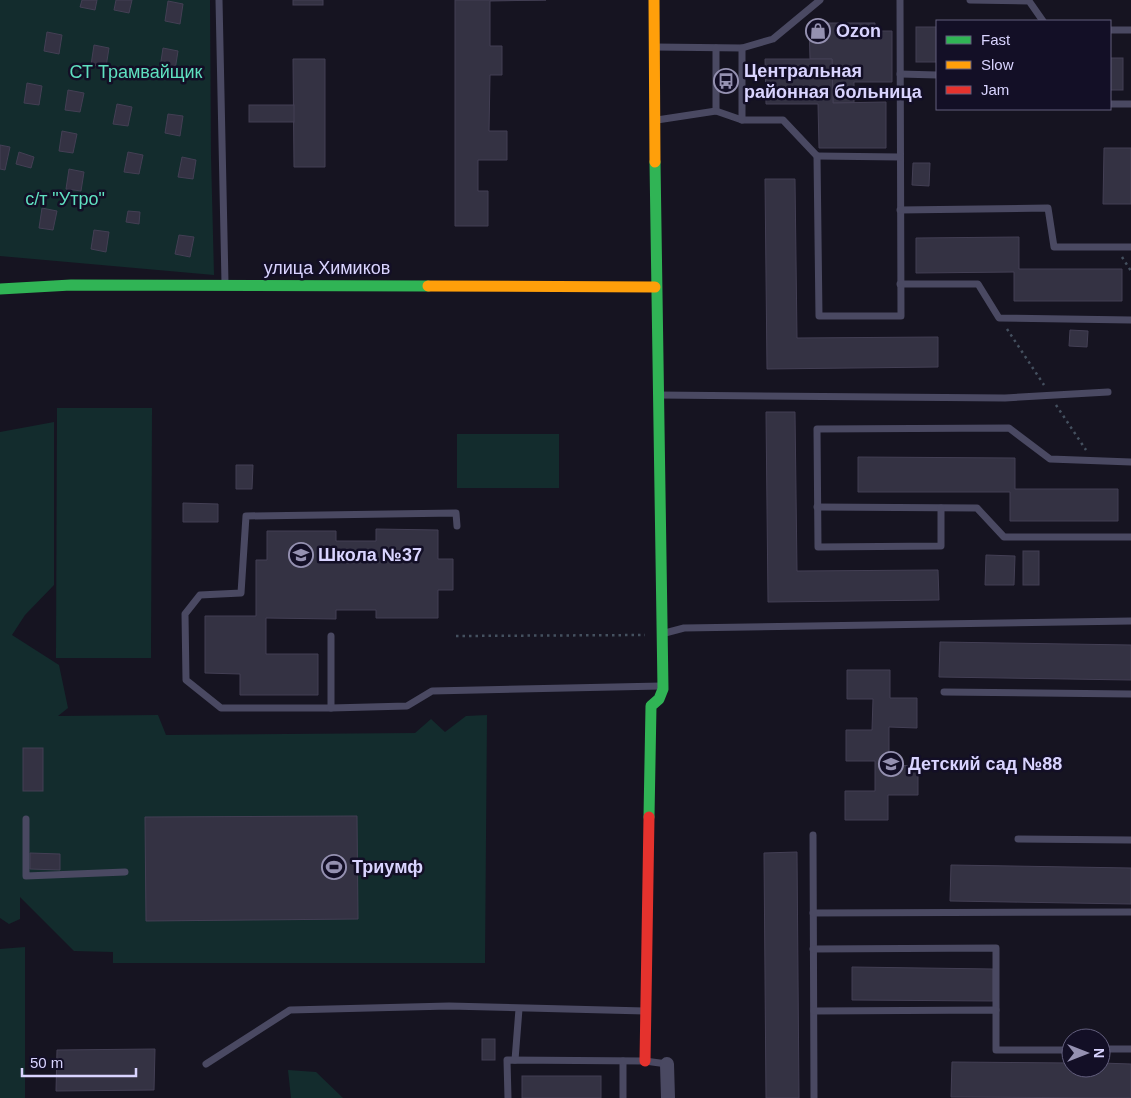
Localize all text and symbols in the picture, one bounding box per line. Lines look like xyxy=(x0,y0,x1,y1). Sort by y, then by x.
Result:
shop icon: Ozon xyxy=(805,18,831,44)
legend xyxy=(936,20,1111,110)
place label: Ozon xyxy=(836,21,881,41)
text: Fast xyxy=(981,31,1011,48)
text: Slow xyxy=(981,56,1014,73)
place label: Центральная районная больница xyxy=(744,61,923,102)
park label: СТ Трамвайщик xyxy=(70,62,203,82)
bus stop icon: Центральная районная больница xyxy=(713,68,739,94)
text: Jam xyxy=(981,81,1009,98)
park label: с/т "Утро" xyxy=(25,189,105,209)
street label: улица Химиков xyxy=(264,258,390,278)
school or university icon: Школа №37 xyxy=(288,542,314,568)
place label: Школа №37 xyxy=(318,545,422,565)
school or university icon: Детский сад №88 xyxy=(878,751,904,777)
place label: Детский сад №88 xyxy=(908,754,1062,774)
sports icon: Триумф xyxy=(321,854,347,880)
place label: Триумф xyxy=(352,857,423,877)
north arrow xyxy=(1061,1028,1111,1078)
scale bar xyxy=(22,1046,136,1078)
text: N xyxy=(1091,1048,1107,1058)
text: 50 m xyxy=(30,1054,63,1071)

